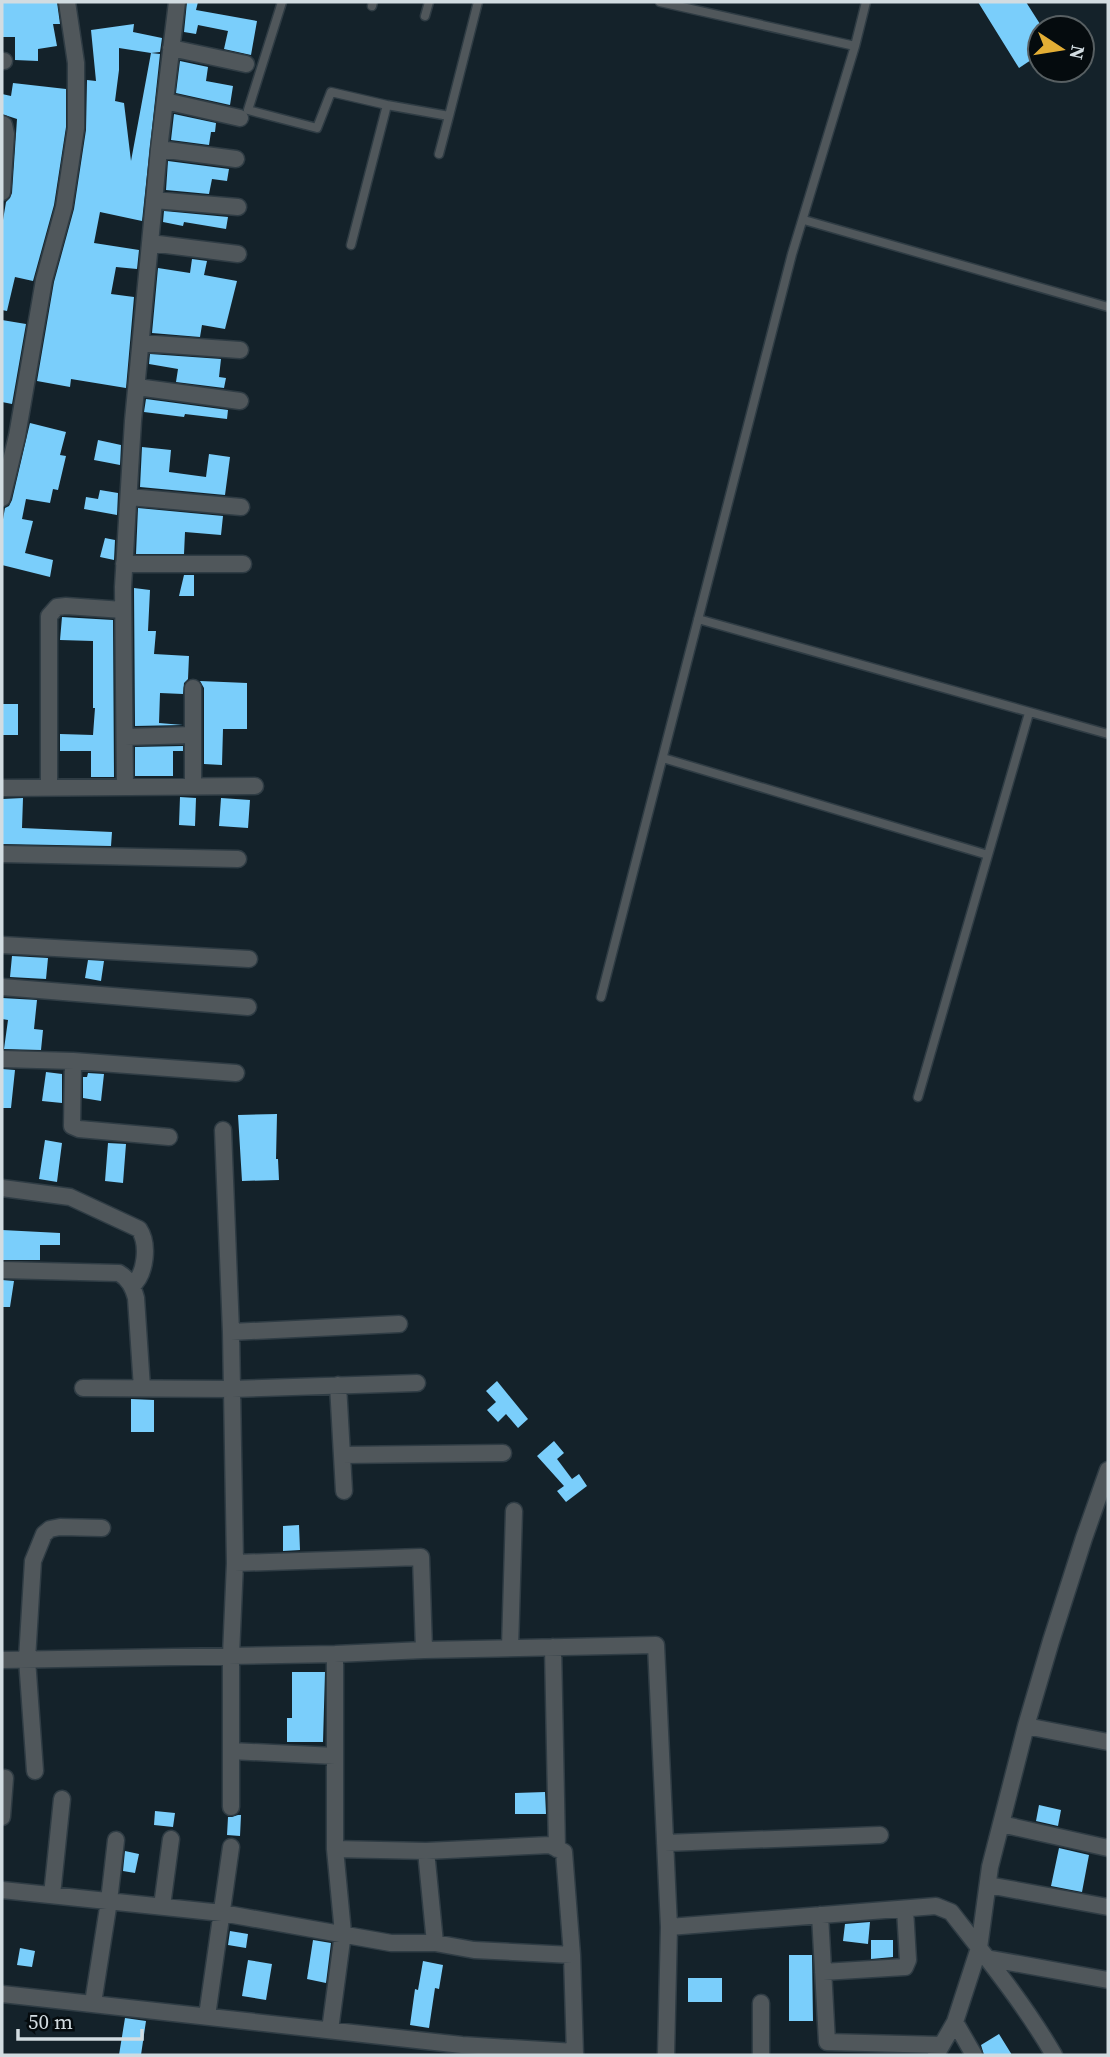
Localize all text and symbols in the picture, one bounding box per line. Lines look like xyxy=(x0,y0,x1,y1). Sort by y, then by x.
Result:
north arrow xyxy=(1026,14,1096,84)
text: N xyxy=(1063,43,1092,62)
scale bar xyxy=(18,1997,142,2041)
text: 50 m xyxy=(28,2007,73,2036)

